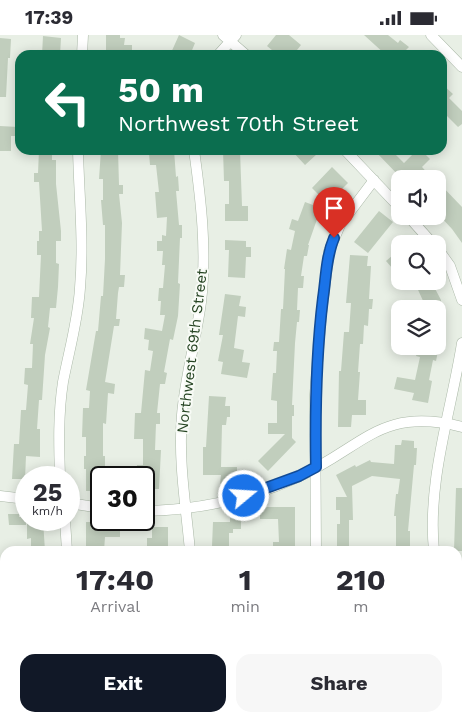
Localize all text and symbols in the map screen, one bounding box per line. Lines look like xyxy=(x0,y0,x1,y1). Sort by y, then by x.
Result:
text: 17:39 xyxy=(25,6,73,29)
text: 50 m xyxy=(118,69,204,111)
icon: left xyxy=(35,70,100,135)
text: Northwest 70th Street xyxy=(118,111,358,136)
map controls xyxy=(391,170,446,355)
button: sound xyxy=(391,170,446,225)
pin xyxy=(313,187,355,238)
icon: arrive xyxy=(320,194,348,222)
button: search xyxy=(391,235,446,290)
street label: Northwest 69th Street xyxy=(173,267,211,434)
button: layers xyxy=(391,300,446,355)
speed limit sign: 30 xyxy=(90,466,155,531)
position arrow xyxy=(217,469,269,521)
text: 25 xyxy=(33,478,62,507)
text: km/h xyxy=(32,504,63,518)
text: 17:40 xyxy=(76,562,154,597)
text: 1 xyxy=(239,562,252,597)
text: 210 xyxy=(336,562,386,597)
text: Arrival xyxy=(90,597,140,616)
text: min xyxy=(230,597,260,616)
text: m xyxy=(353,597,369,616)
button: Exit xyxy=(20,654,226,712)
button: Share xyxy=(236,654,442,712)

